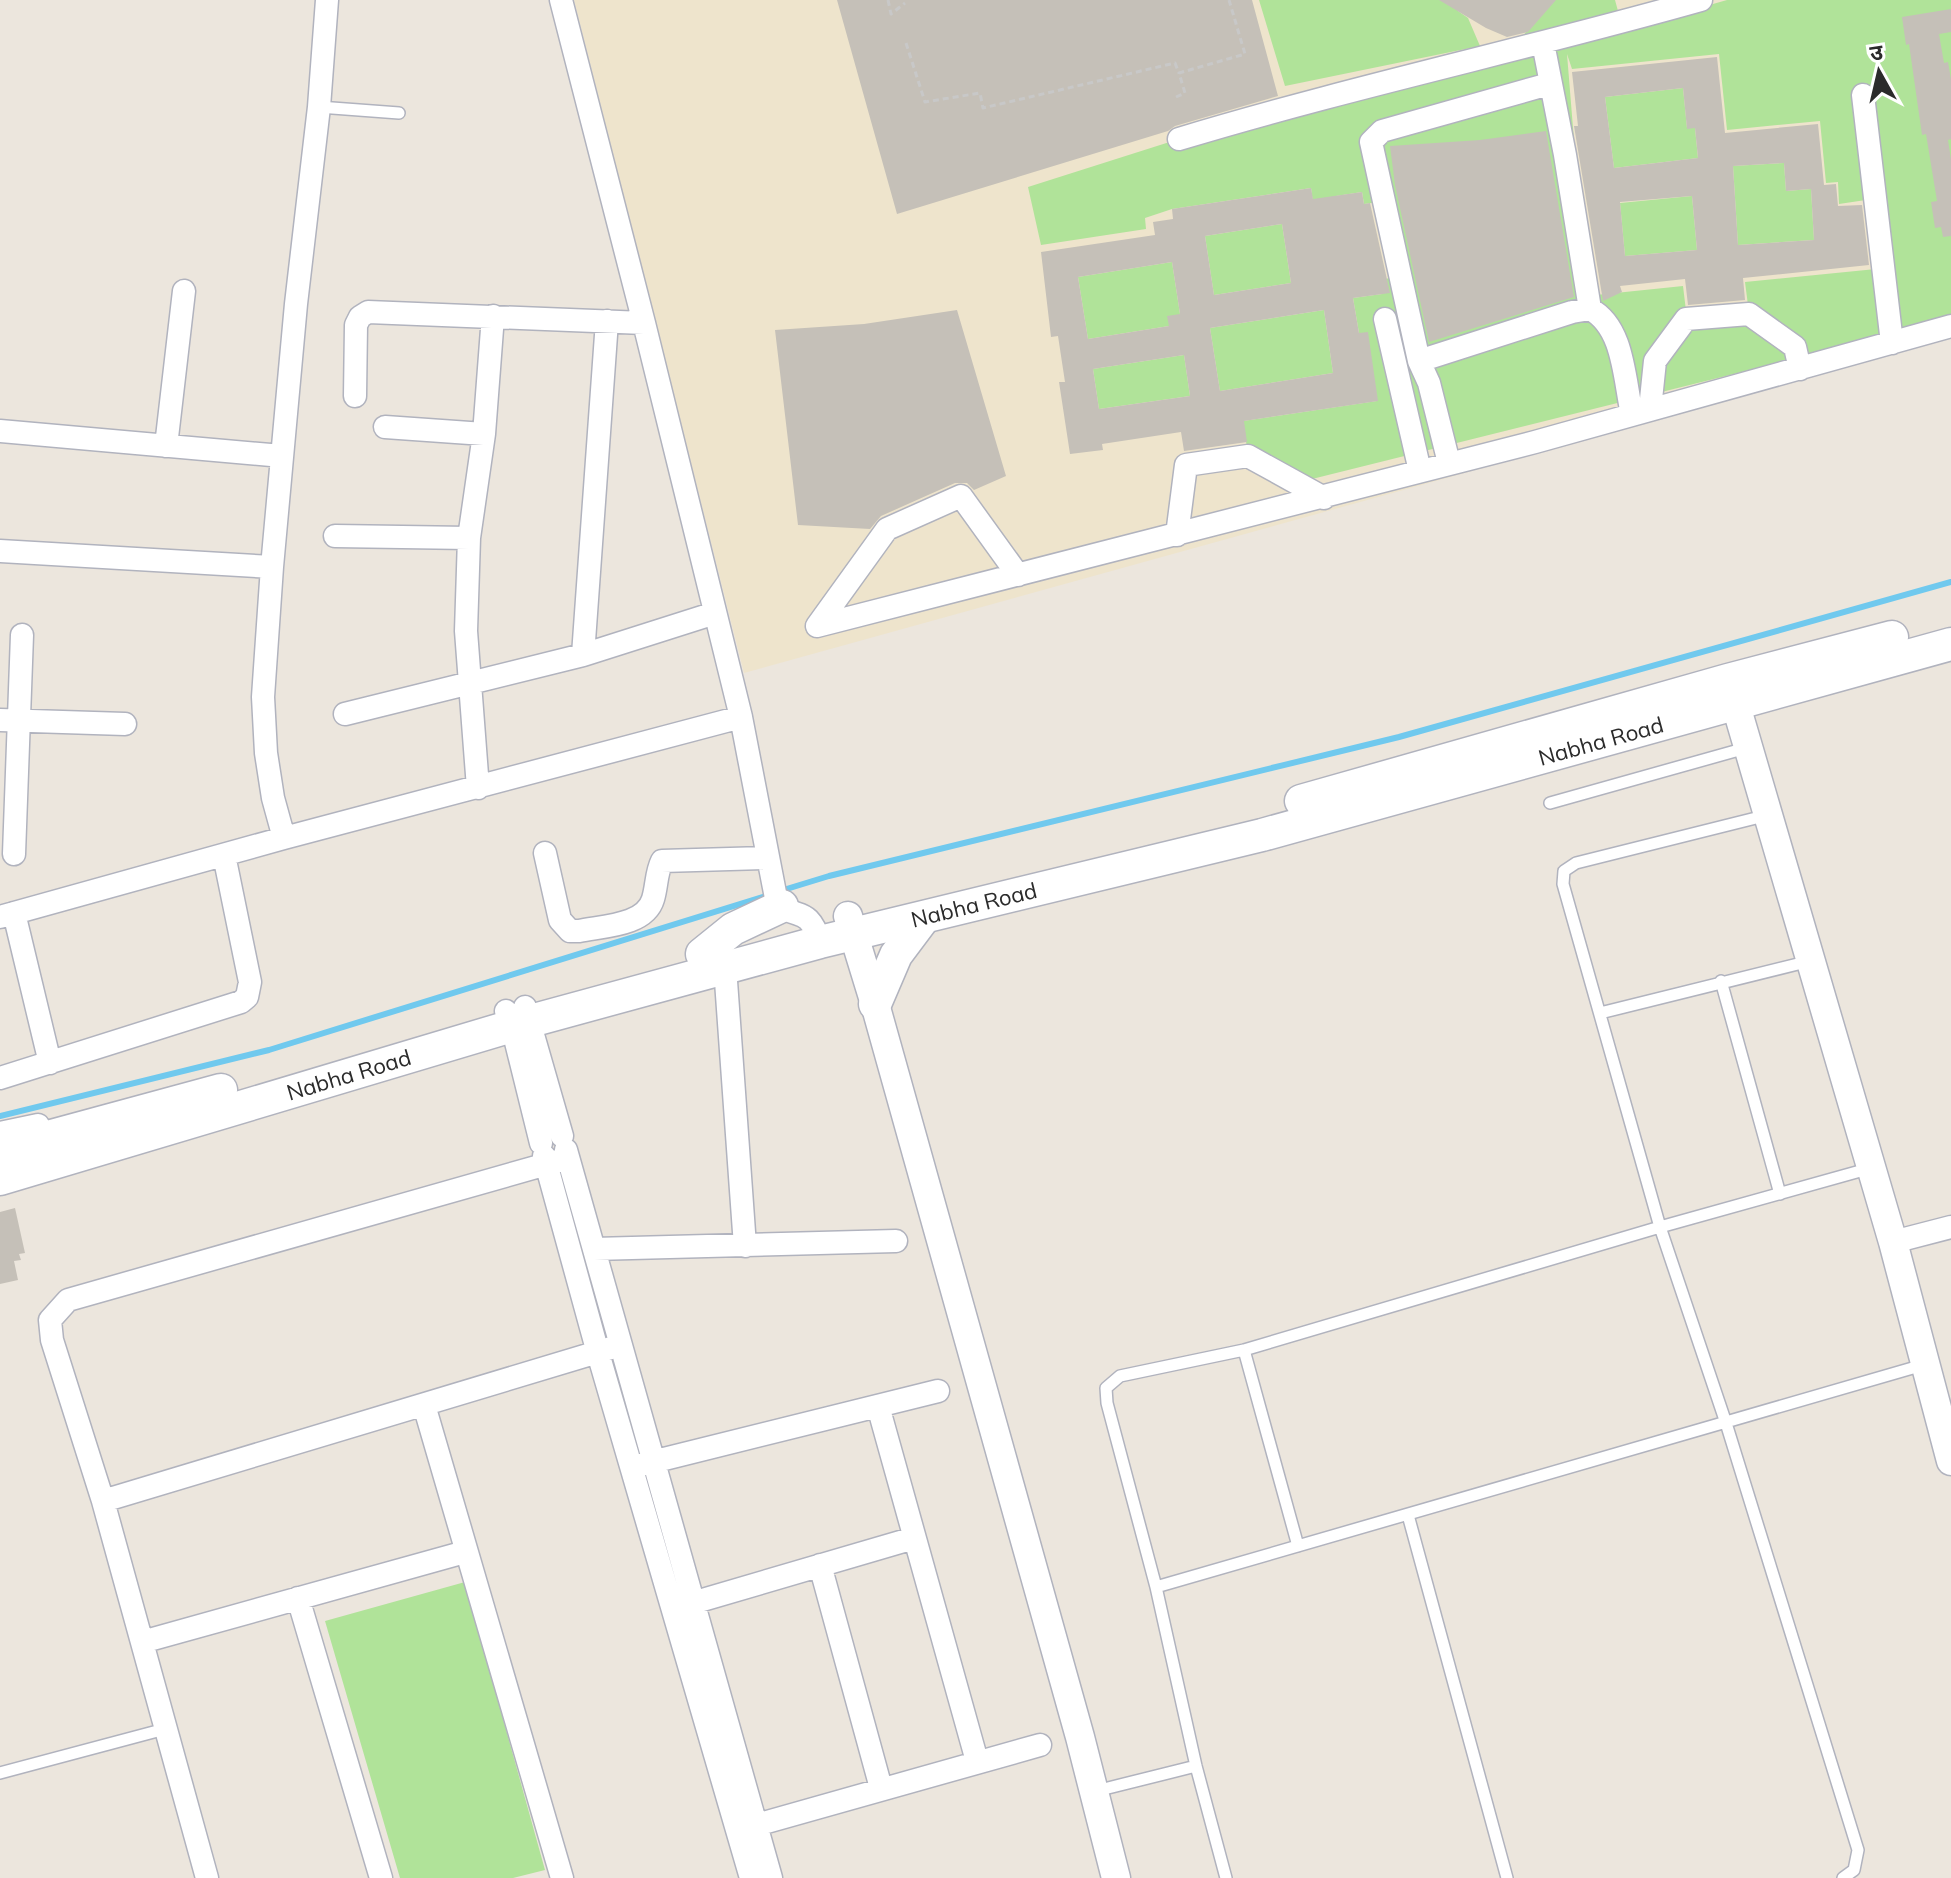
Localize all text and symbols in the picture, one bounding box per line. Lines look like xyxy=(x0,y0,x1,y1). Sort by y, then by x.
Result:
north arrow xyxy=(1839,32,1919,112)
text: उ xyxy=(1868,37,1886,67)
street label: Nabha Road xyxy=(1535,710,1667,772)
street label: Nabha Road xyxy=(908,876,1040,933)
street label: Nabha Road xyxy=(283,1043,414,1107)

